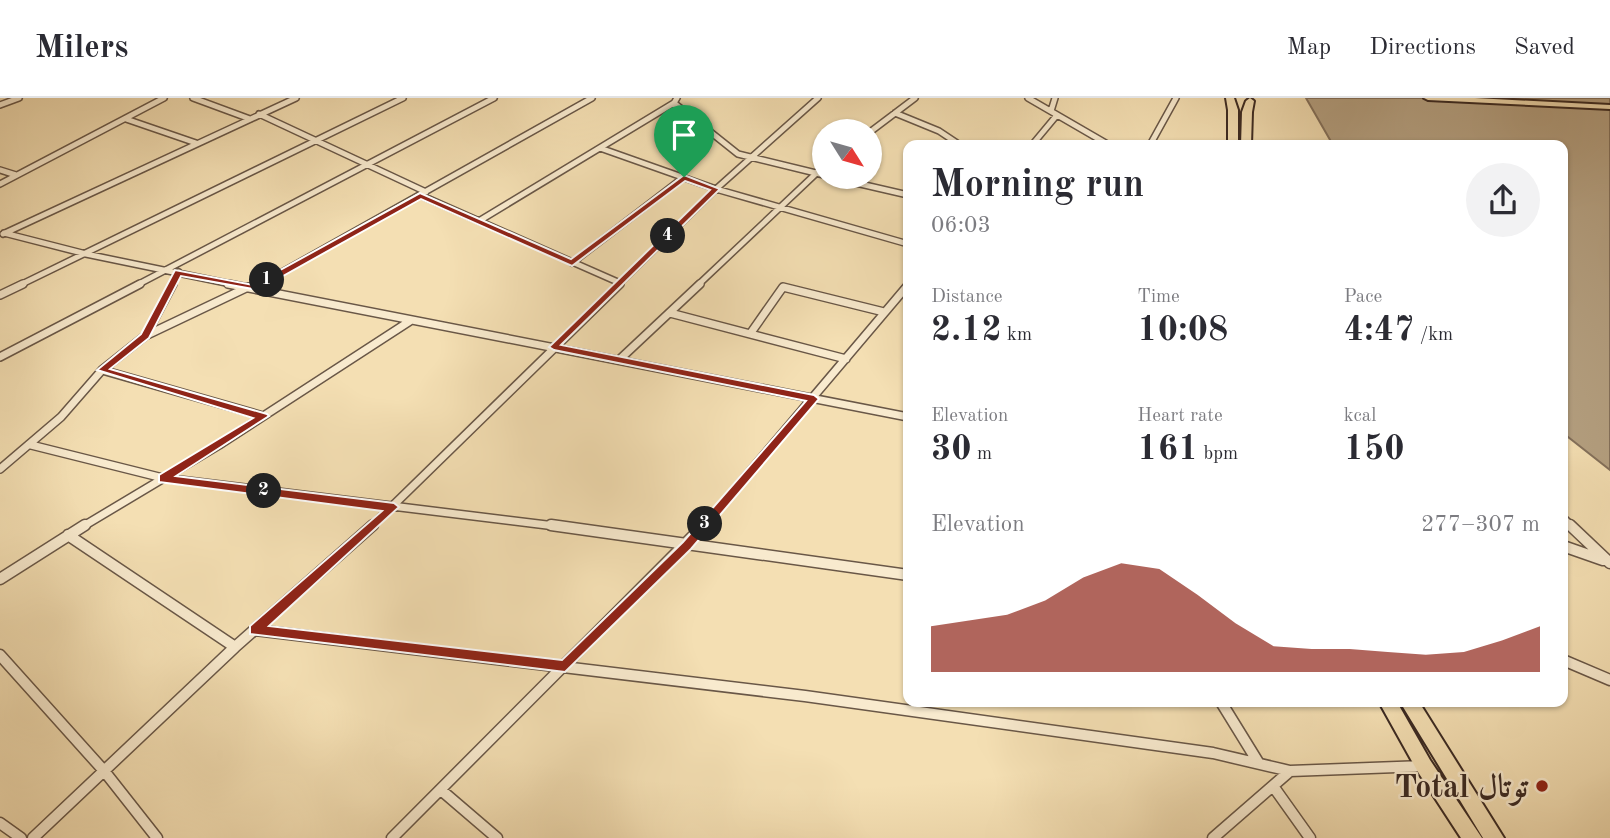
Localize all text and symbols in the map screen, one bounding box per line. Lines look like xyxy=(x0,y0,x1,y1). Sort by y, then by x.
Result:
text: Milers xyxy=(35,32,128,65)
text: Map xyxy=(1287,36,1331,60)
text: Directions xyxy=(1369,36,1476,60)
text: Saved xyxy=(1514,36,1575,60)
pin xyxy=(654,105,714,177)
icon: arrive xyxy=(665,116,703,154)
north arrow xyxy=(812,119,882,189)
map controls xyxy=(812,119,882,189)
button: share xyxy=(1466,163,1540,237)
text: Morning run xyxy=(931,167,1144,205)
text: 06:03 xyxy=(931,214,991,237)
pin: 4 xyxy=(650,218,686,254)
text: 4 xyxy=(662,226,673,245)
pin: 1 xyxy=(250,262,284,298)
text: 1 xyxy=(261,270,272,289)
text: Distance xyxy=(931,288,1003,307)
text: Time xyxy=(1137,288,1180,307)
text: Pace xyxy=(1344,288,1382,307)
text: 2.12 xyxy=(931,313,1002,348)
text: 10:08 xyxy=(1137,313,1228,348)
text: 4:47 xyxy=(1344,313,1414,348)
text: km xyxy=(1002,326,1032,345)
text: /km xyxy=(1414,326,1453,345)
text: Elevation xyxy=(931,407,1008,426)
text: Heart rate xyxy=(1137,407,1223,426)
text: kcal xyxy=(1344,407,1376,426)
text: 30 xyxy=(931,432,972,467)
text: 161 xyxy=(1137,432,1198,467)
text: 150 xyxy=(1344,432,1405,467)
text: m xyxy=(972,445,992,464)
text: bpm xyxy=(1198,445,1238,464)
pin: 2 xyxy=(246,474,282,508)
text: 2 xyxy=(258,481,269,500)
pin: 3 xyxy=(688,506,722,542)
text: Elevation xyxy=(931,513,1025,536)
text: 277–307 m xyxy=(1421,513,1540,536)
text: 3 xyxy=(699,514,710,533)
place label: Total توتال xyxy=(1394,772,1529,806)
marker: Total توتال xyxy=(1534,778,1550,794)

